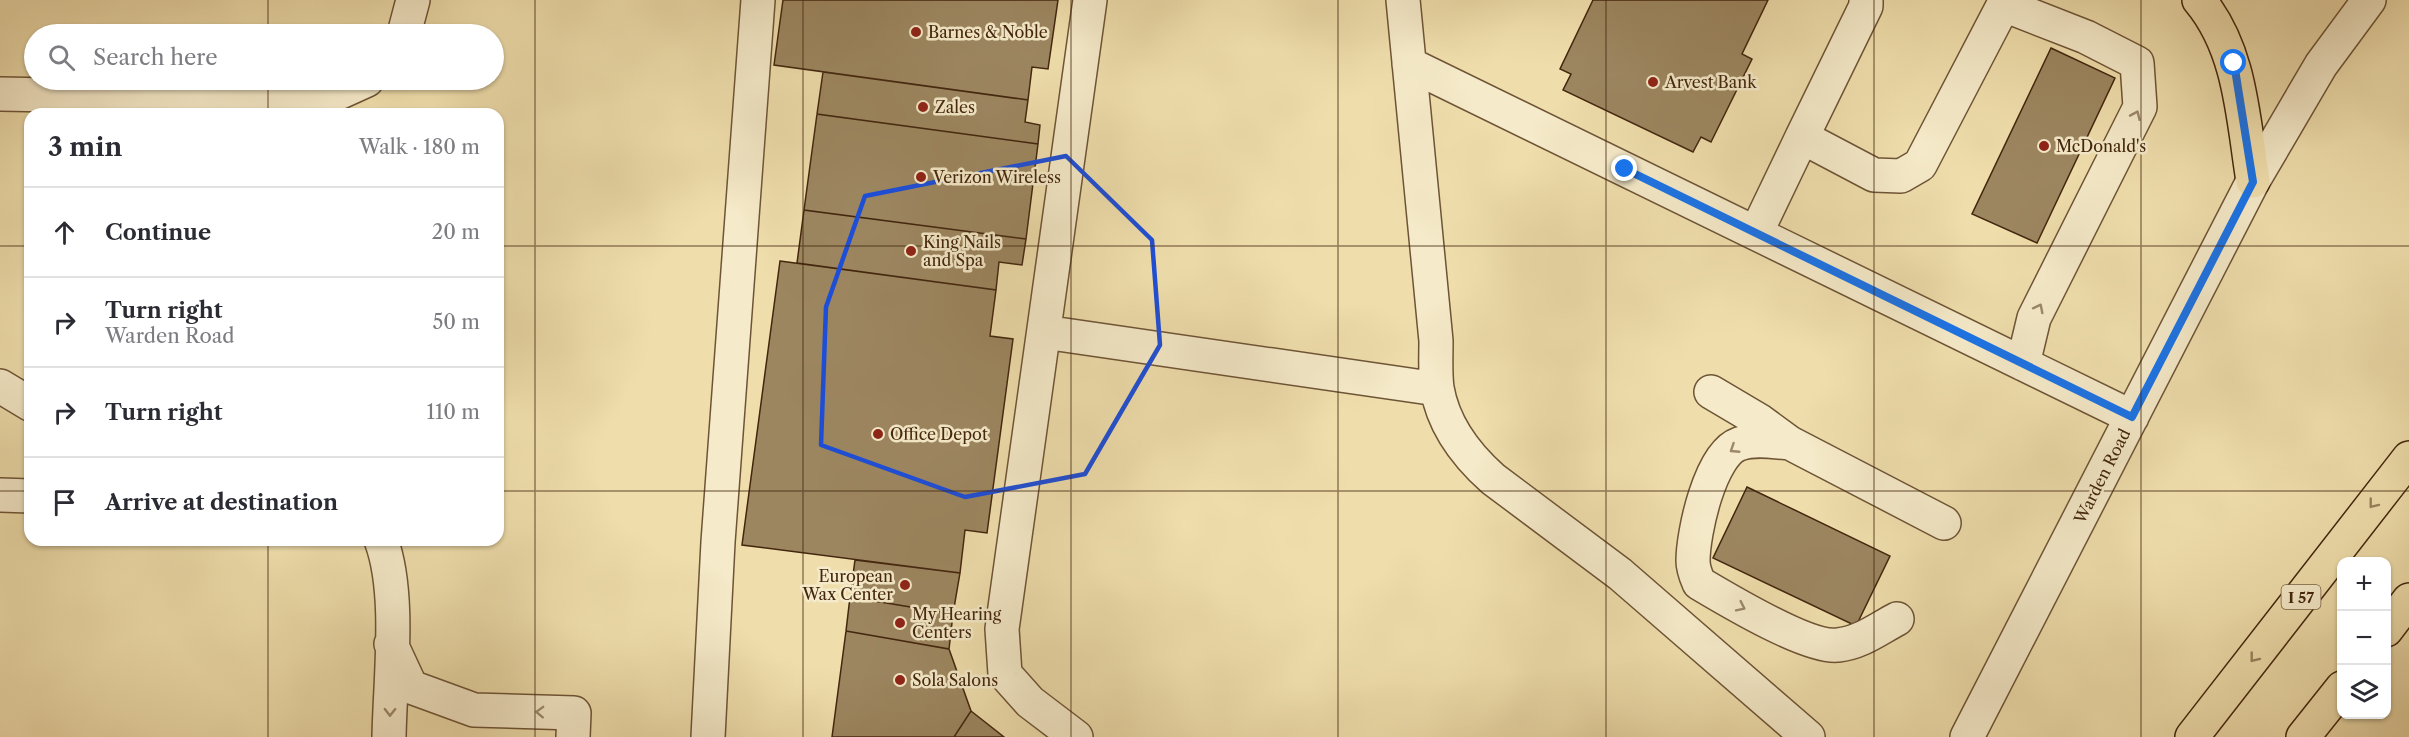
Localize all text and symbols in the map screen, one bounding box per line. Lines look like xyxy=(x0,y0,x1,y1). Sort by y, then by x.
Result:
place label: Barnes & Noble xyxy=(928,22,1048,42)
search box xyxy=(24,24,504,90)
marker: Barnes & Noble xyxy=(909,25,923,39)
icon: search xyxy=(45,41,78,74)
text: Search here xyxy=(93,44,218,71)
route start xyxy=(2220,49,2246,75)
place label: Arvest Bank xyxy=(1664,72,1757,92)
marker: Arvest Bank xyxy=(1646,75,1660,89)
place label: Zales xyxy=(935,97,975,117)
marker: Zales xyxy=(916,100,930,114)
one-way arrow xyxy=(2129,110,2141,121)
text: 3 min xyxy=(48,131,122,163)
text: Walk · 180 m xyxy=(359,135,480,159)
place label: McDonald's xyxy=(2056,136,2146,156)
marker: McDonald's xyxy=(2037,139,2051,153)
route end xyxy=(1611,155,1637,181)
place label: Verizon Wireless xyxy=(932,167,1061,187)
marker: Verizon Wireless xyxy=(914,170,928,184)
icon: ahead xyxy=(48,216,81,249)
text: Continue xyxy=(105,219,211,246)
text: 20 m xyxy=(432,220,480,244)
place label: King Nails and Spa xyxy=(923,232,1001,270)
marker: King Nails and Spa xyxy=(904,244,918,258)
text: Turn right xyxy=(105,297,223,324)
one-way arrow xyxy=(2032,303,2044,314)
icon: right xyxy=(48,306,81,339)
text: 50 m xyxy=(433,310,480,334)
text: Warden Road xyxy=(105,324,235,348)
icon: right xyxy=(48,396,81,429)
text: Turn right xyxy=(105,399,223,426)
text: 110 m xyxy=(427,400,480,424)
place label: Office Depot xyxy=(890,424,988,444)
street label: Warden Road xyxy=(2069,425,2135,528)
marker: Office Depot xyxy=(871,427,885,441)
one-way arrow xyxy=(1729,441,1740,452)
icon: arrive xyxy=(48,486,81,519)
text: Arrive at destination xyxy=(105,489,338,516)
one-way arrow xyxy=(2370,497,2381,508)
map controls xyxy=(2337,557,2391,719)
button: + xyxy=(2337,557,2391,611)
place label: European Wax Center xyxy=(801,566,893,604)
marker: European Wax Center xyxy=(898,578,912,592)
road number: I 57 xyxy=(2282,585,2320,609)
one-way arrow xyxy=(1735,599,1746,611)
place label: My Hearing Centers xyxy=(912,604,1002,642)
button: − xyxy=(2337,611,2391,665)
marker: My Hearing Centers xyxy=(893,616,907,630)
one-way arrow xyxy=(2250,651,2261,662)
button: layers xyxy=(2337,665,2391,719)
place label: Sola Salons xyxy=(912,670,998,690)
marker: Sola Salons xyxy=(893,673,907,687)
one-way arrow xyxy=(535,706,544,718)
one-way arrow xyxy=(383,707,396,716)

